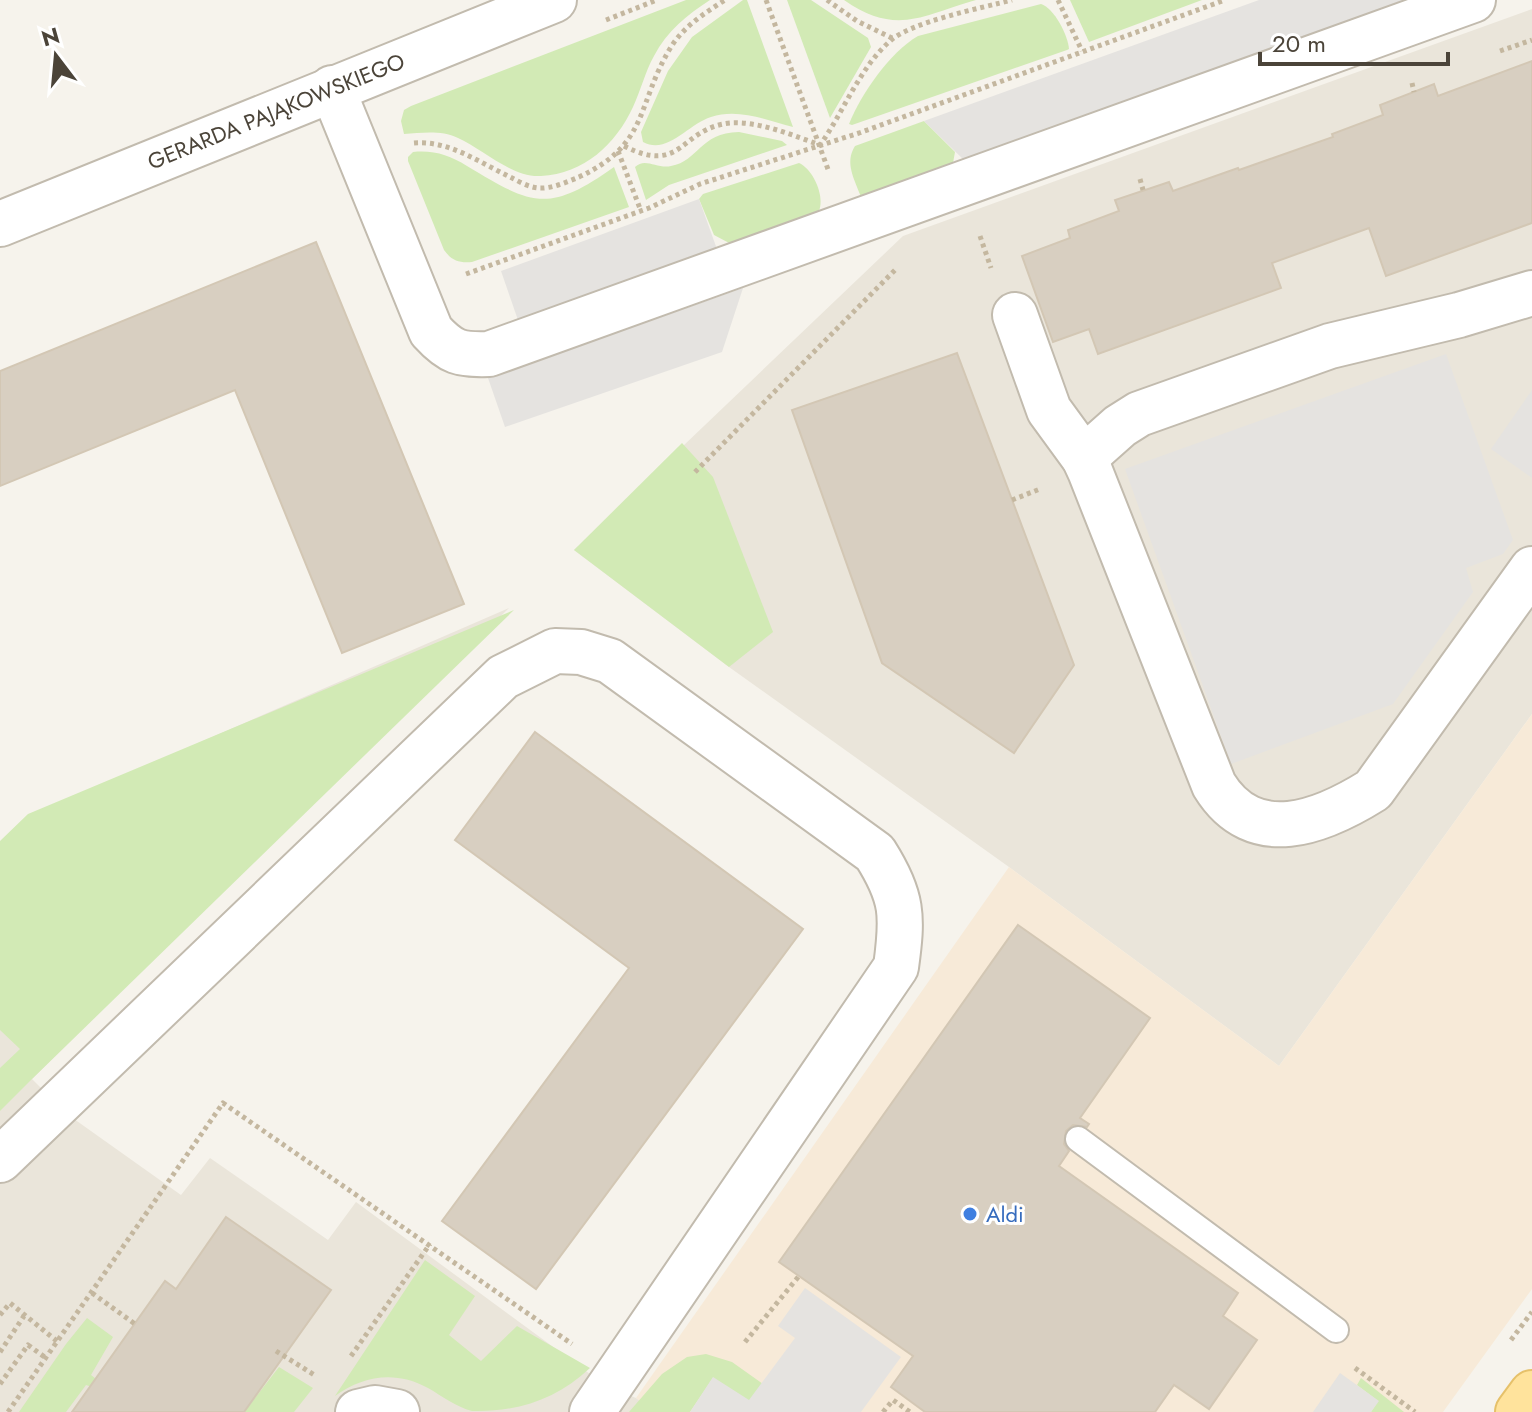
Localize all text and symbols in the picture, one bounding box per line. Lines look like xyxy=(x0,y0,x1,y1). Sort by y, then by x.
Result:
north arrow xyxy=(16,16,96,96)
scale bar xyxy=(1260,16,1448,66)
text: N xyxy=(38,19,63,55)
text: 20 m xyxy=(1272,26,1326,61)
street label: GERARDA PAJĄKOWSKIEGO xyxy=(143,45,409,177)
place label: Aldi xyxy=(986,1198,1024,1230)
marker: Aldi xyxy=(961,1205,979,1223)

